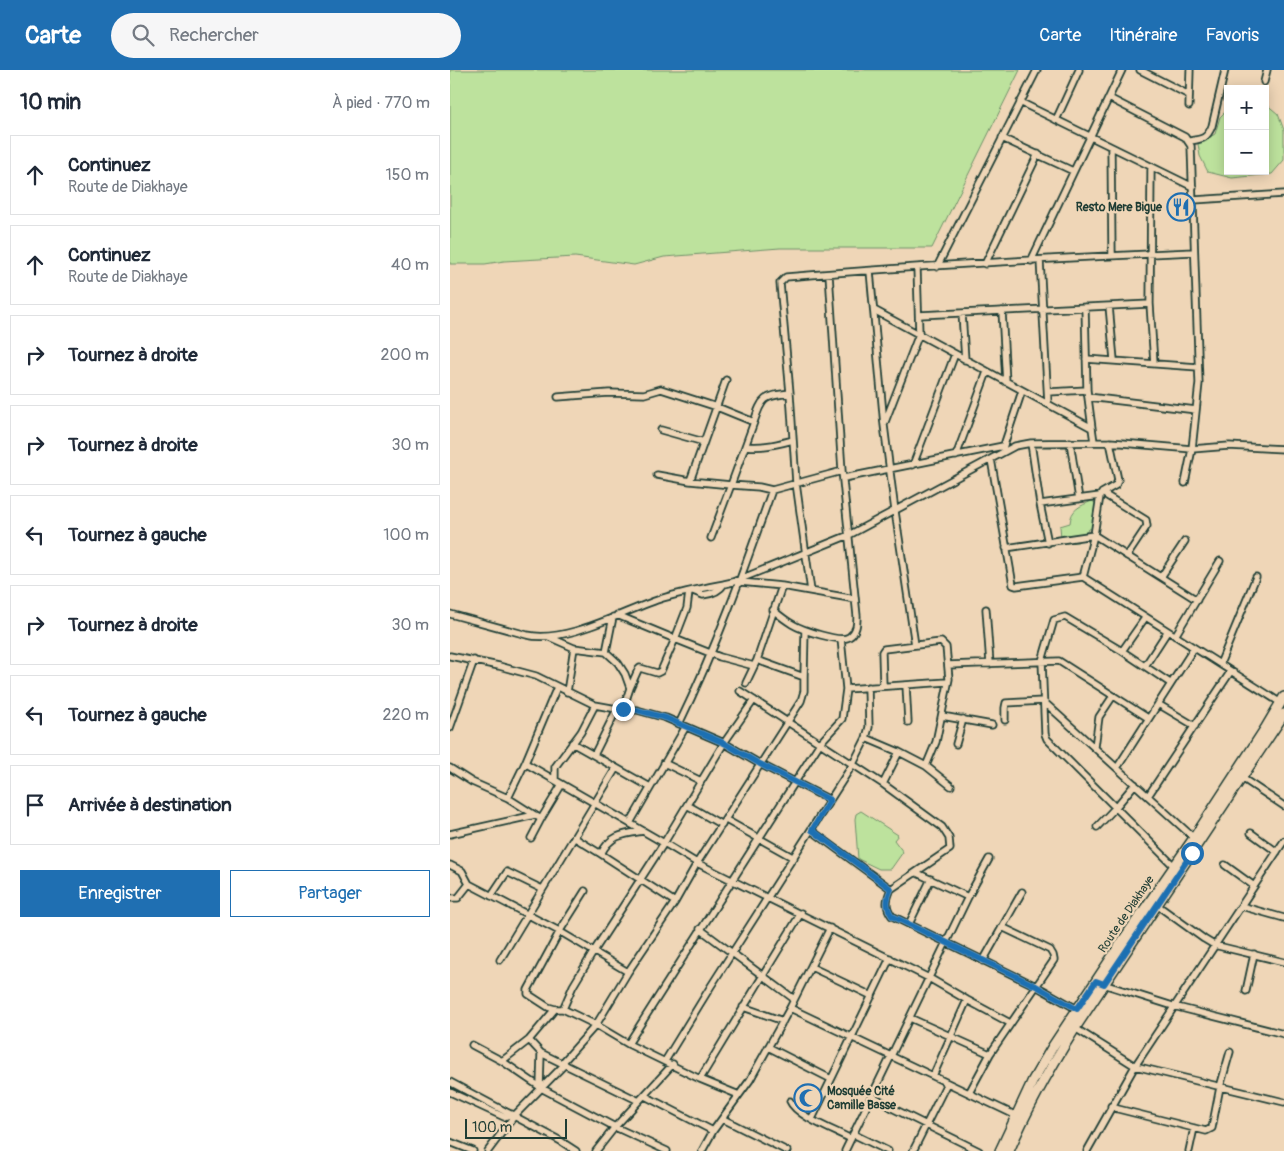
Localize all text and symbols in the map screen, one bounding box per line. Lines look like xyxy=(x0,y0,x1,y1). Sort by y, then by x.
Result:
search box xyxy=(111,13,461,58)
text: Carte xyxy=(25,21,81,50)
icon: search xyxy=(129,21,157,49)
text: Rechercher xyxy=(169,23,259,47)
text: Carte xyxy=(1039,24,1081,47)
text: Itinéraire xyxy=(1109,24,1177,47)
text: Favoris xyxy=(1205,24,1259,47)
map controls xyxy=(1224,85,1269,175)
button: + xyxy=(1224,85,1269,130)
text: 10 min xyxy=(20,89,81,116)
text: À pied · 770 m xyxy=(332,93,430,113)
button: − xyxy=(1224,130,1269,175)
text: Continuez xyxy=(68,153,151,177)
icon: ahead xyxy=(21,161,49,189)
text: 150 m xyxy=(385,165,429,185)
text: Route de Diakhaye xyxy=(68,177,188,197)
restaurant icon: Resto Mere Bigue xyxy=(1166,192,1196,222)
place label: Resto Mere Bigue xyxy=(1076,200,1163,215)
text: Continuez xyxy=(68,243,151,267)
icon: ahead xyxy=(21,251,49,279)
text: 40 m xyxy=(391,255,429,275)
text: Route de Diakhaye xyxy=(68,267,188,287)
icon: right xyxy=(21,341,49,369)
text: Tournez à droite xyxy=(68,343,198,367)
text: 200 m xyxy=(381,345,429,365)
icon: right xyxy=(21,431,49,459)
text: Tournez à droite xyxy=(68,433,198,457)
text: 30 m xyxy=(391,435,429,455)
icon: left xyxy=(21,521,49,549)
text: Tournez à gauche xyxy=(68,523,207,547)
text: 100 m xyxy=(383,525,429,545)
icon: right xyxy=(21,611,49,639)
text: Tournez à droite xyxy=(68,613,198,637)
text: 30 m xyxy=(391,615,429,635)
route end xyxy=(612,698,635,721)
icon: left xyxy=(21,701,49,729)
text: Tournez à gauche xyxy=(68,703,207,727)
text: 220 m xyxy=(383,705,429,725)
icon: arrive xyxy=(21,791,49,819)
text: Arrivée à destination xyxy=(68,793,232,817)
route start xyxy=(1181,842,1204,865)
button: Enregistrer xyxy=(20,870,220,917)
button: Partager xyxy=(230,870,430,917)
street label: Route de Diakhaye xyxy=(1095,873,1158,956)
mosque icon: Mosquée Cité Camille Basse xyxy=(793,1083,823,1113)
place label: Mosquée Cité Camille Basse xyxy=(827,1084,897,1113)
scale bar xyxy=(465,1116,568,1139)
text: 100 m xyxy=(472,1119,512,1136)

